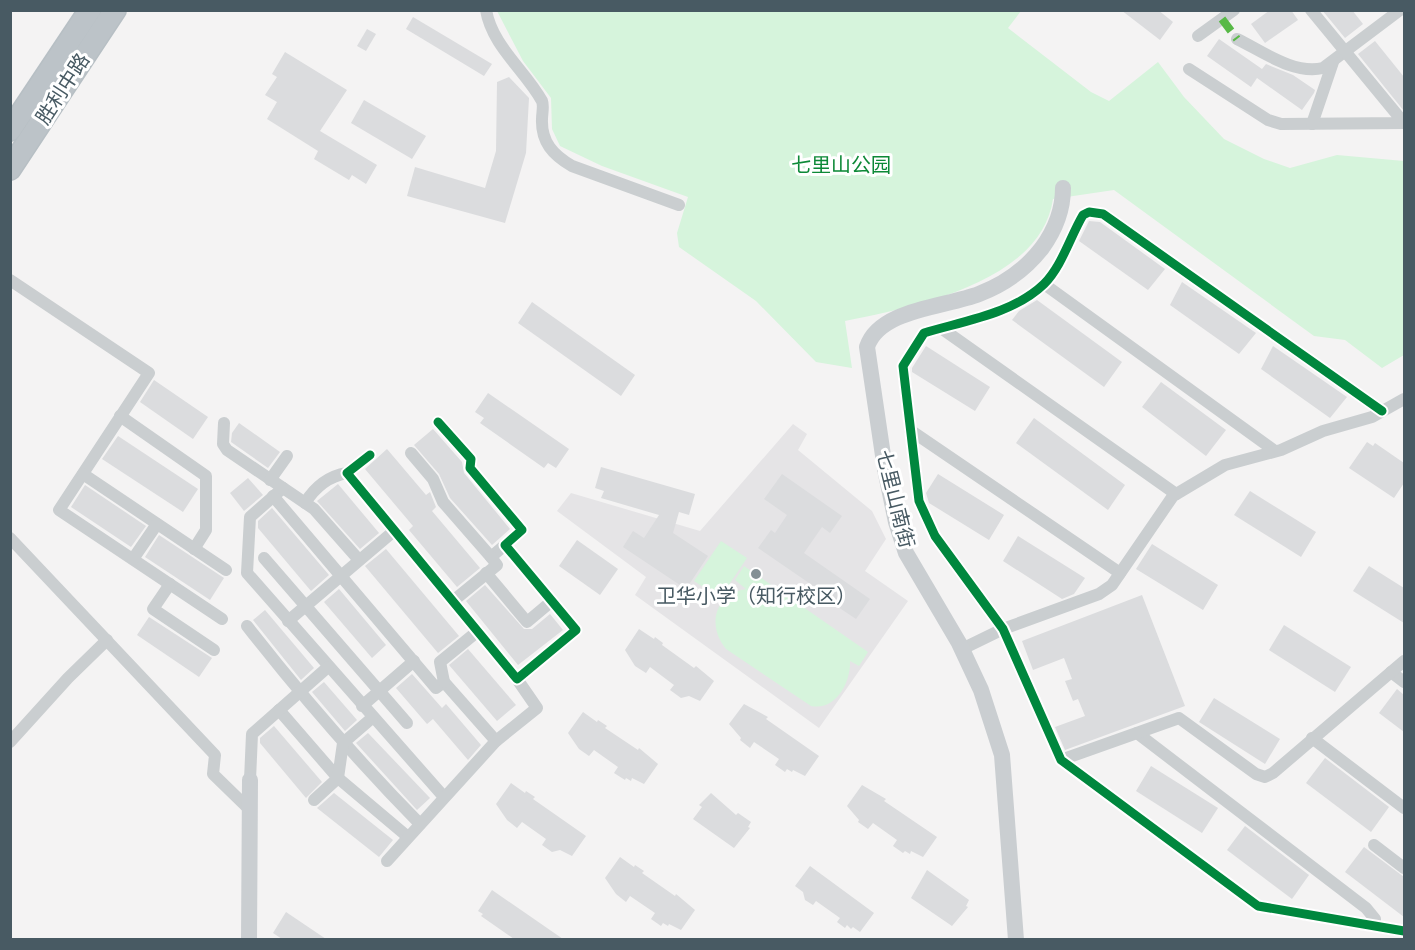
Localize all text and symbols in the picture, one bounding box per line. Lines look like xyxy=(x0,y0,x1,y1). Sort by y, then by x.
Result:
street label: 胜利中路 xyxy=(32,49,94,129)
park label: 七里山公园 xyxy=(791,154,891,177)
street label: 七里山南街 xyxy=(872,448,918,550)
marker: 卫华小学（知行校区） xyxy=(749,567,763,581)
place label: 卫华小学（知行校区） xyxy=(656,585,856,608)

